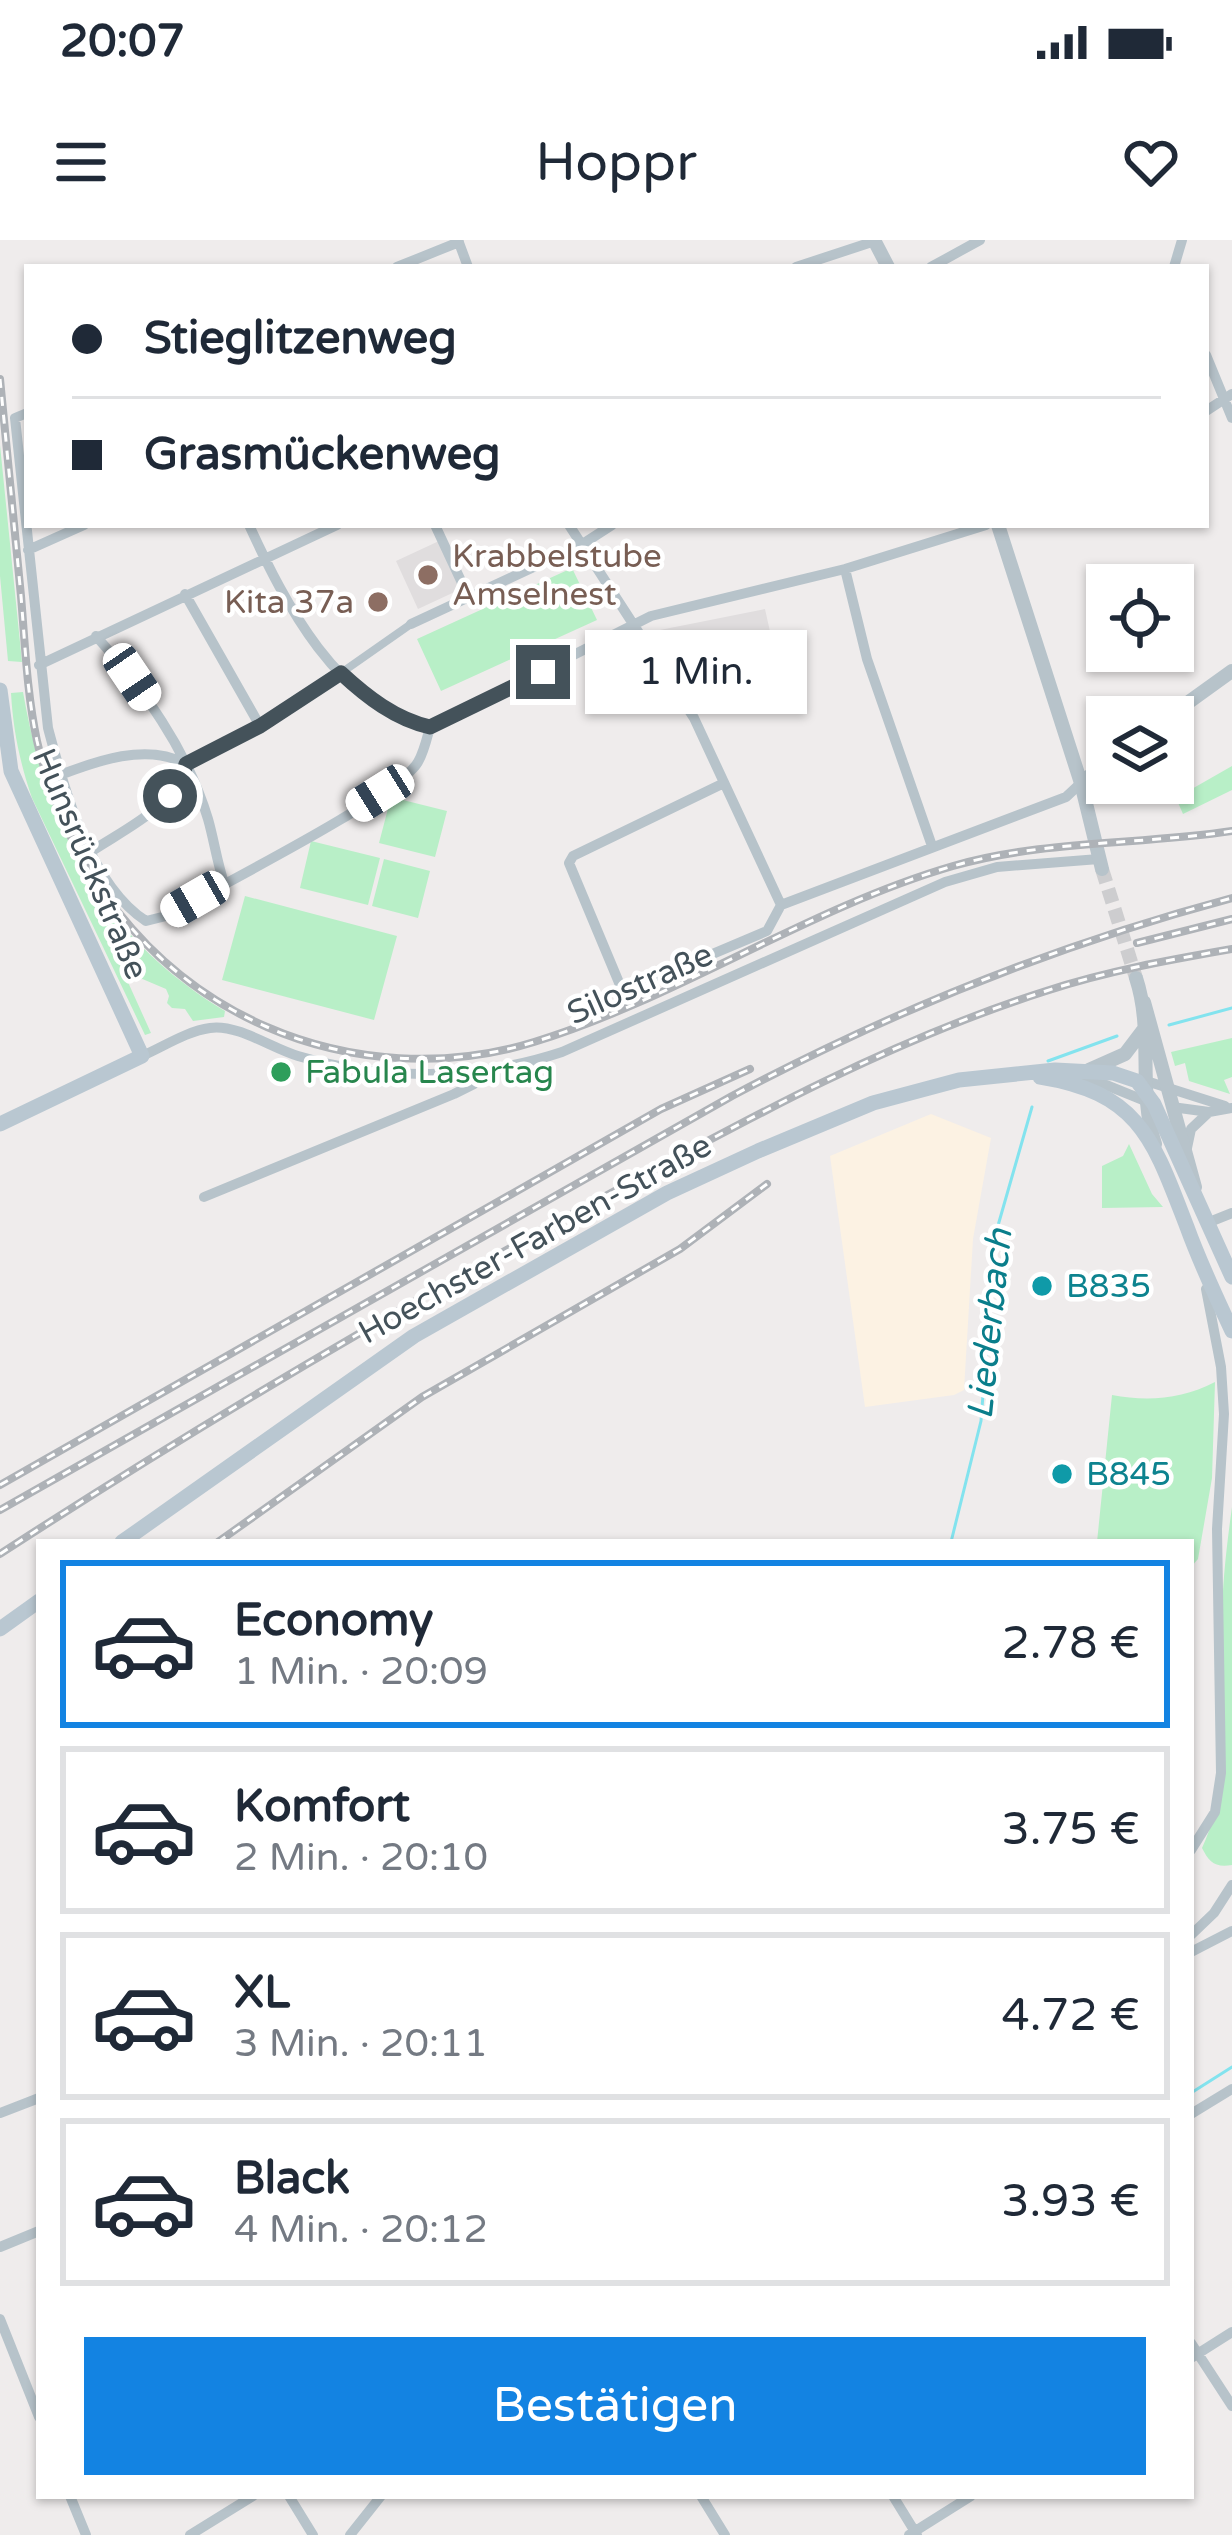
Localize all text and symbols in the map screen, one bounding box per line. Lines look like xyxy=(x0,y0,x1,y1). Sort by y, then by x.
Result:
text: 20:07 xyxy=(60,15,185,69)
icon: menu xyxy=(48,129,114,195)
icon: heart xyxy=(1118,129,1184,195)
text: Hoppr xyxy=(535,130,697,195)
text: Stieglitzenweg xyxy=(144,312,457,366)
text: Grasmückenweg xyxy=(144,428,501,482)
place label: Krabbelstube Amselnest xyxy=(452,537,662,614)
marker: Krabbelstube Amselnest xyxy=(415,562,441,588)
map controls xyxy=(1086,564,1194,804)
button: locate xyxy=(1086,564,1194,672)
place label: Kita 37a xyxy=(224,583,354,622)
marker: Kita 37a xyxy=(365,589,391,615)
callout: 1 Min. xyxy=(585,630,807,714)
car xyxy=(97,637,167,717)
route end xyxy=(516,645,570,699)
text: 1 Min. xyxy=(638,648,754,695)
button: layers xyxy=(1086,696,1194,804)
street label: Hunsrückstraße xyxy=(24,743,156,985)
car xyxy=(340,759,420,827)
route start xyxy=(143,769,197,823)
car xyxy=(155,865,235,933)
street label: Silostraße xyxy=(561,935,719,1033)
place label: Fabula Lasertag xyxy=(305,1053,554,1092)
marker: Fabula Lasertag xyxy=(268,1059,294,1085)
street label: Hoechster-Farben-Straße xyxy=(352,1126,718,1352)
water label: Liederbach xyxy=(959,1226,1021,1421)
place label: B835 xyxy=(1066,1267,1151,1306)
marker: B835 xyxy=(1029,1273,1055,1299)
place label: B845 xyxy=(1086,1455,1171,1494)
marker: B845 xyxy=(1049,1461,1075,1487)
icon: car xyxy=(90,1590,198,1698)
text: Economy xyxy=(234,1594,433,1648)
text: 2.78 € xyxy=(1002,1617,1140,1671)
text: 1 Min. · 20:09 xyxy=(234,1648,488,1695)
icon: car xyxy=(90,1776,198,1884)
text: Komfort xyxy=(234,1780,410,1834)
text: 3.75 € xyxy=(1002,1803,1140,1857)
text: 2 Min. · 20:10 xyxy=(234,1834,488,1881)
icon: car xyxy=(90,1962,198,2070)
text: XL xyxy=(234,1966,290,2020)
text: 4.72 € xyxy=(1002,1989,1140,2043)
text: 3 Min. · 20:11 xyxy=(234,2020,488,2067)
icon: car xyxy=(90,2148,198,2256)
text: Black xyxy=(234,2152,350,2206)
text: 3.93 € xyxy=(1001,2175,1140,2229)
text: 4 Min. · 20:12 xyxy=(234,2206,488,2253)
button: Bestätigen xyxy=(84,2337,1146,2475)

